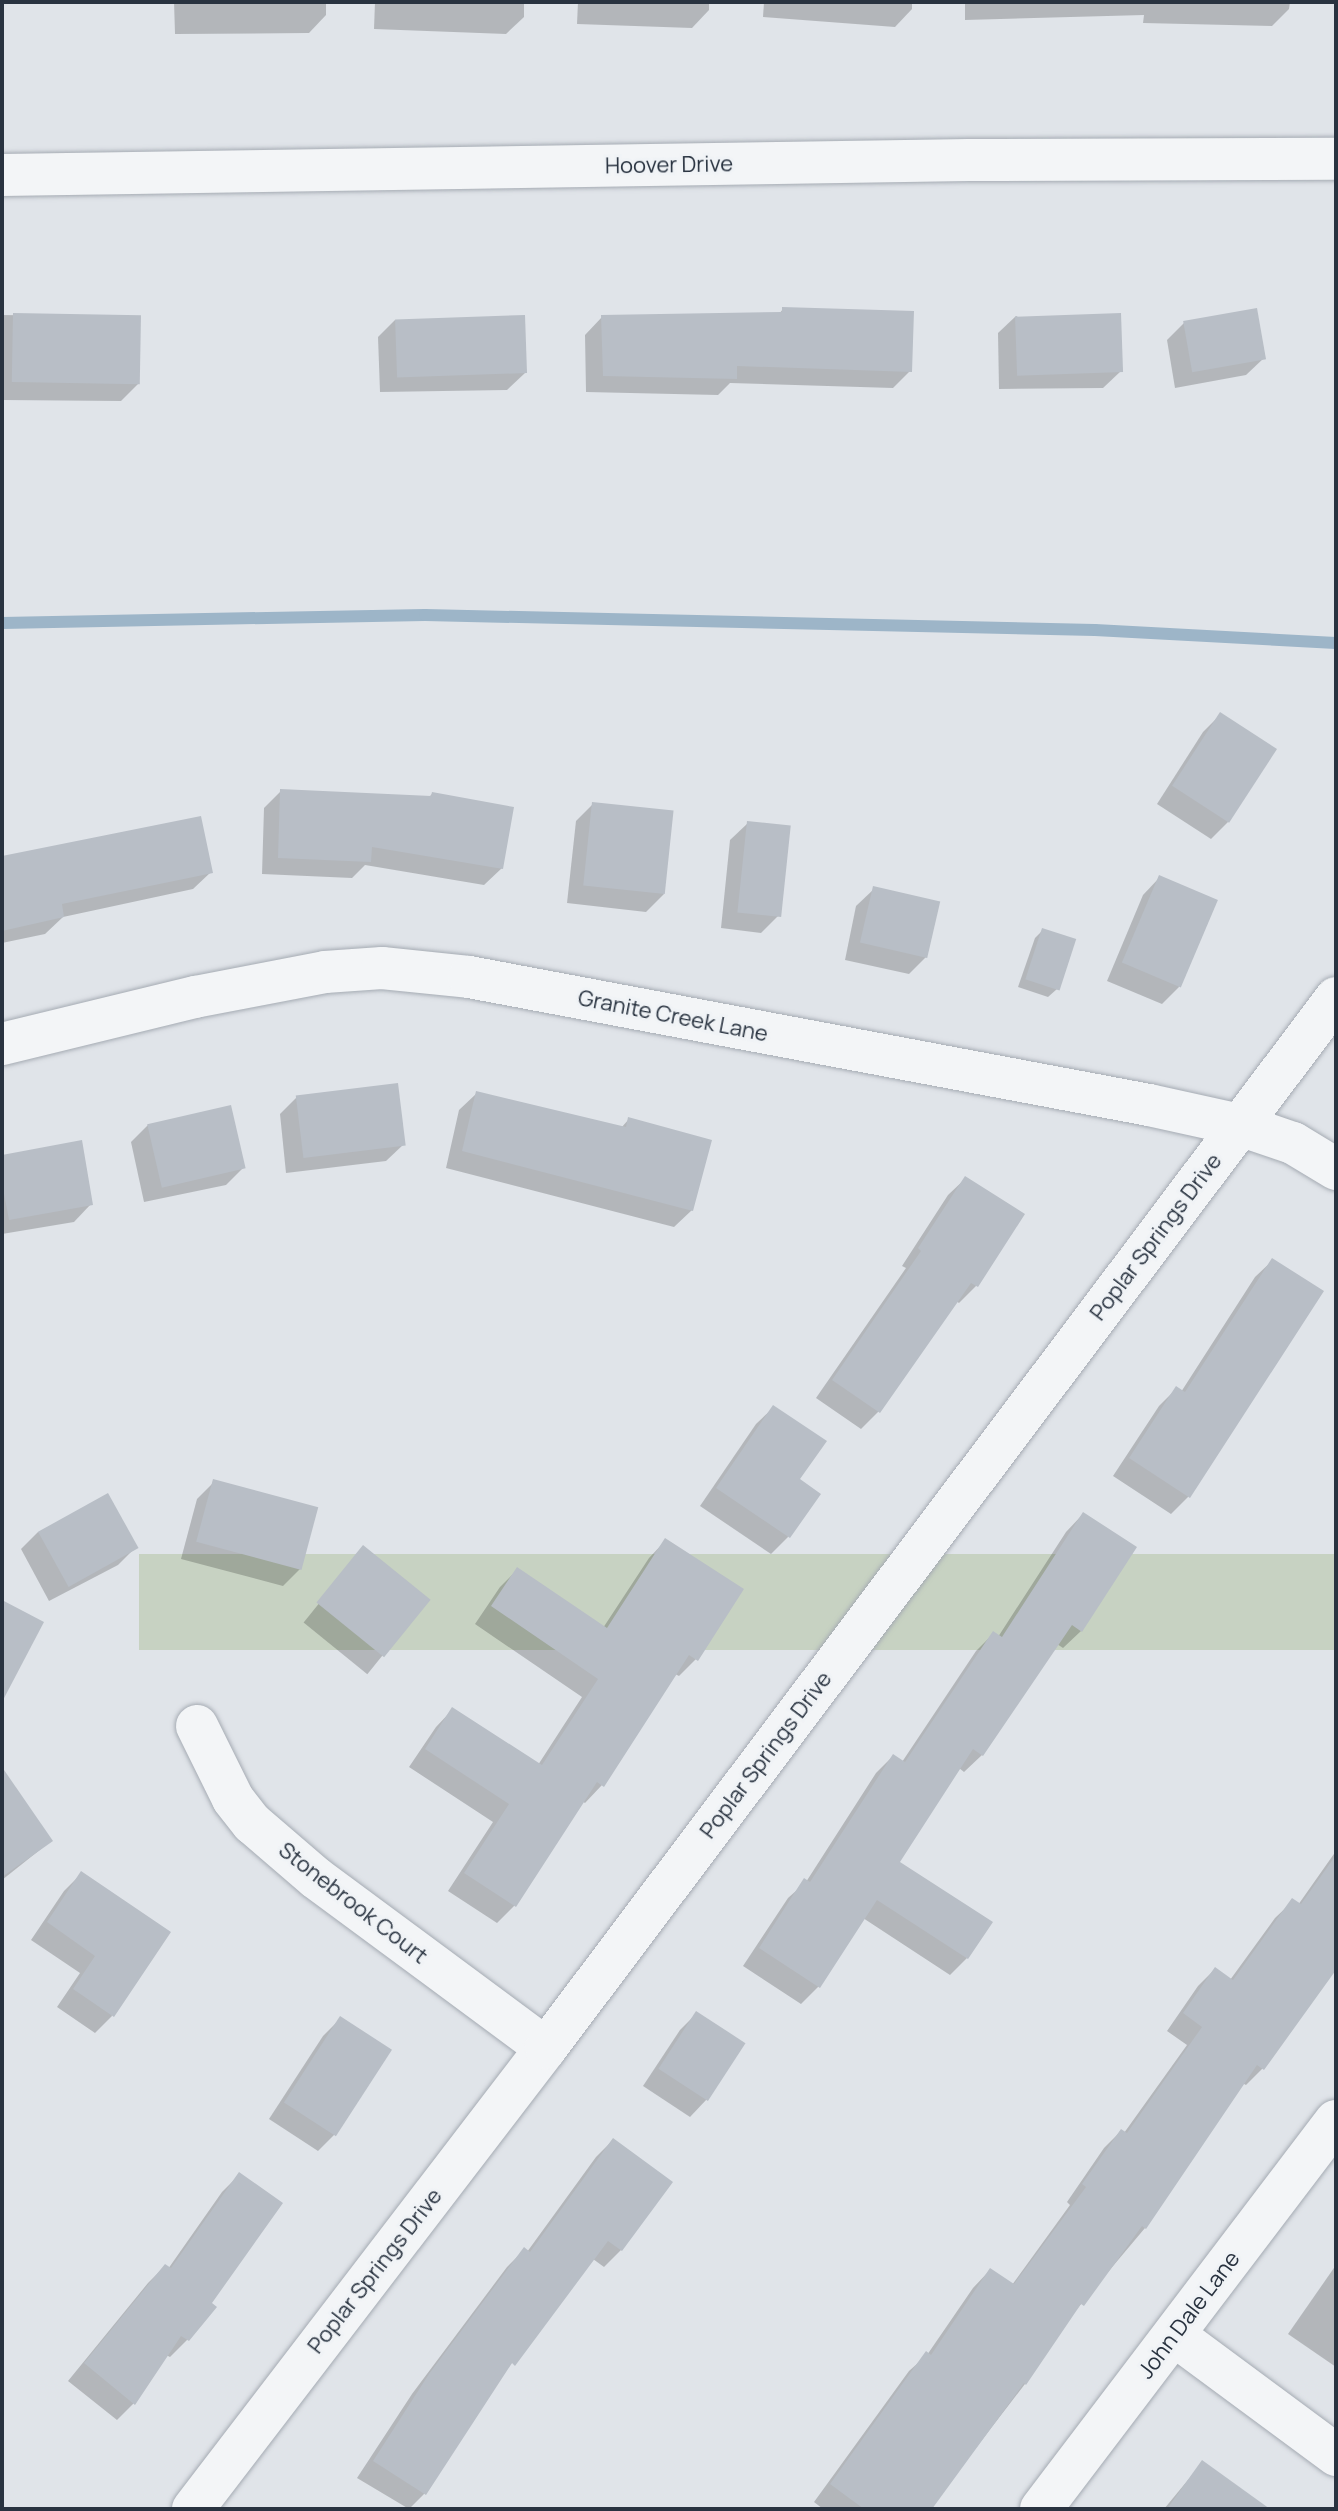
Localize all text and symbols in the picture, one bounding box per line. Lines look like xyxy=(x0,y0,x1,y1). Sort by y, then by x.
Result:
street label: Hoover Drive xyxy=(605,151,733,179)
street label: Granite Creek Lane xyxy=(576,985,770,1047)
street label: Poplar Springs Drive xyxy=(1085,1148,1227,1326)
street label: Poplar Springs Drive xyxy=(695,1666,837,1844)
street label: Stonebrook Court xyxy=(273,1837,433,1969)
street label: Poplar Springs Drive xyxy=(302,2183,448,2359)
street label: John Dale Lane xyxy=(1133,2246,1245,2384)

